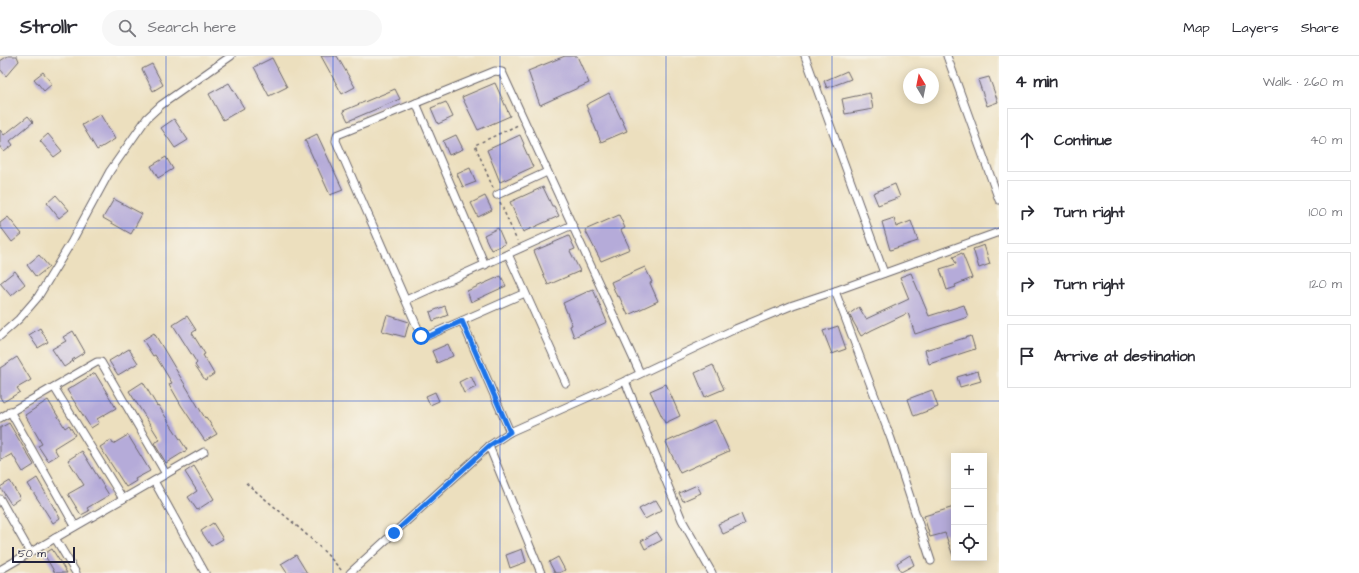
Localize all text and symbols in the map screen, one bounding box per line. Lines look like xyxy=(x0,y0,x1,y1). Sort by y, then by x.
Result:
search box xyxy=(102,10,382,46)
text: Strollr xyxy=(20,14,78,41)
icon: search xyxy=(116,17,138,39)
text: Search here xyxy=(148,17,236,38)
text: Map xyxy=(1183,18,1210,38)
text: Layers xyxy=(1232,18,1279,38)
text: Share xyxy=(1301,18,1339,38)
north arrow xyxy=(903,68,939,104)
text: 4 min xyxy=(1015,70,1058,94)
text: Walk · 260 m xyxy=(1263,73,1343,91)
icon: ahead xyxy=(1016,129,1038,151)
text: Continue xyxy=(1054,130,1112,151)
text: 40 m xyxy=(1310,131,1342,149)
icon: right xyxy=(1016,201,1038,223)
text: Turn right xyxy=(1054,202,1125,223)
text: 100 m xyxy=(1309,203,1342,221)
icon: right xyxy=(1016,273,1038,295)
text: Turn right xyxy=(1054,274,1125,295)
text: 120 m xyxy=(1309,275,1342,293)
route start xyxy=(412,327,430,345)
icon: arrive xyxy=(1016,345,1038,367)
text: Arrive at destination xyxy=(1054,346,1195,367)
map controls xyxy=(951,453,987,561)
button: + xyxy=(951,453,987,489)
button: − xyxy=(951,489,987,525)
route end xyxy=(385,524,403,542)
button: locate xyxy=(951,525,987,561)
scale bar xyxy=(12,545,75,564)
text: 50 m xyxy=(18,546,46,561)

